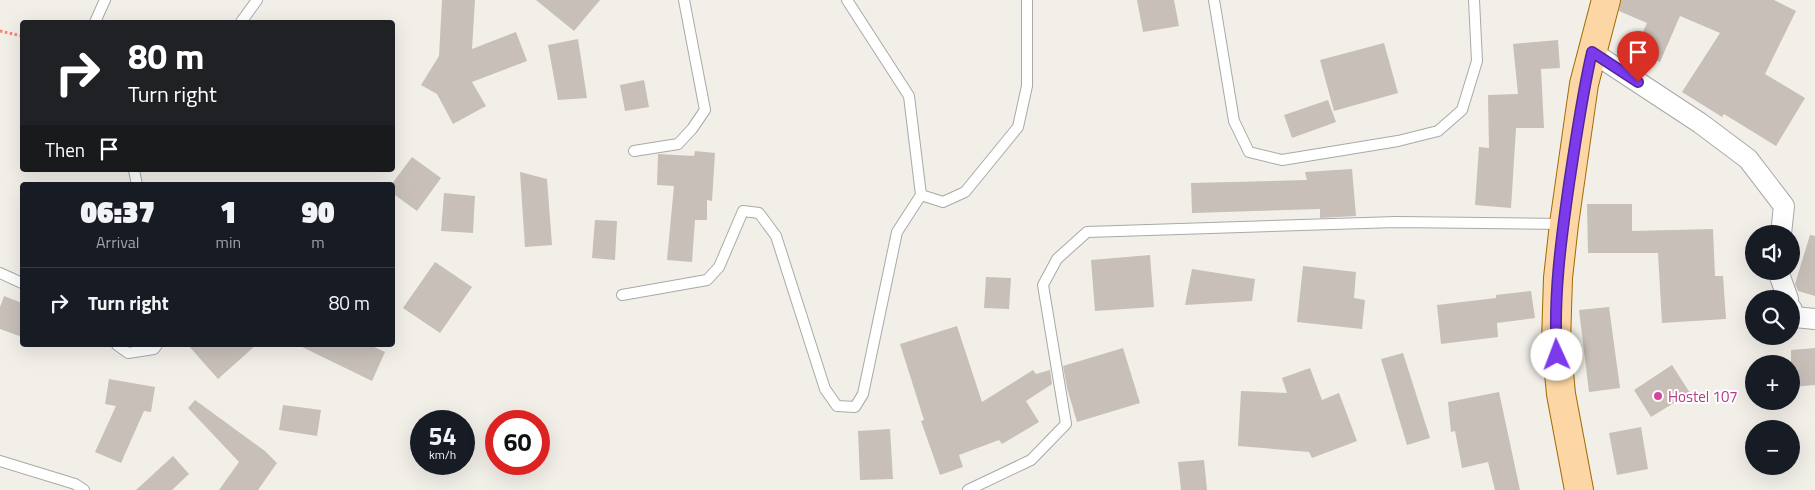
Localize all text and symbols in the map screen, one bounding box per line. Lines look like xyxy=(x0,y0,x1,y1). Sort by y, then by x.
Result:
text: 80 m xyxy=(128,29,204,83)
pin xyxy=(1617,31,1659,82)
icon: arrive xyxy=(1624,38,1652,66)
icon: right xyxy=(45,40,110,105)
text: Turn right xyxy=(128,77,217,111)
text: Then xyxy=(45,135,85,164)
icon: arrive xyxy=(95,135,123,163)
text: 06:37 xyxy=(80,189,155,235)
text: 1 xyxy=(220,189,237,235)
text: 90 xyxy=(302,189,335,235)
map controls xyxy=(1745,225,1800,475)
button: sound xyxy=(1745,225,1800,280)
text: Arrival xyxy=(96,230,139,254)
text: min xyxy=(216,230,241,254)
text: m xyxy=(311,230,325,254)
text: Turn right xyxy=(88,288,169,317)
text: 80 m xyxy=(329,288,370,317)
icon: right xyxy=(45,289,73,317)
button: search xyxy=(1745,290,1800,345)
position arrow xyxy=(1530,328,1582,380)
button: + xyxy=(1745,355,1800,410)
place label: Hostel 107 xyxy=(1668,385,1738,408)
marker: Hostel 107 xyxy=(1652,390,1664,402)
speed limit sign: 60 xyxy=(485,410,550,475)
text: 54 xyxy=(428,417,457,455)
button: − xyxy=(1745,420,1800,475)
text: km/h xyxy=(429,445,456,464)

